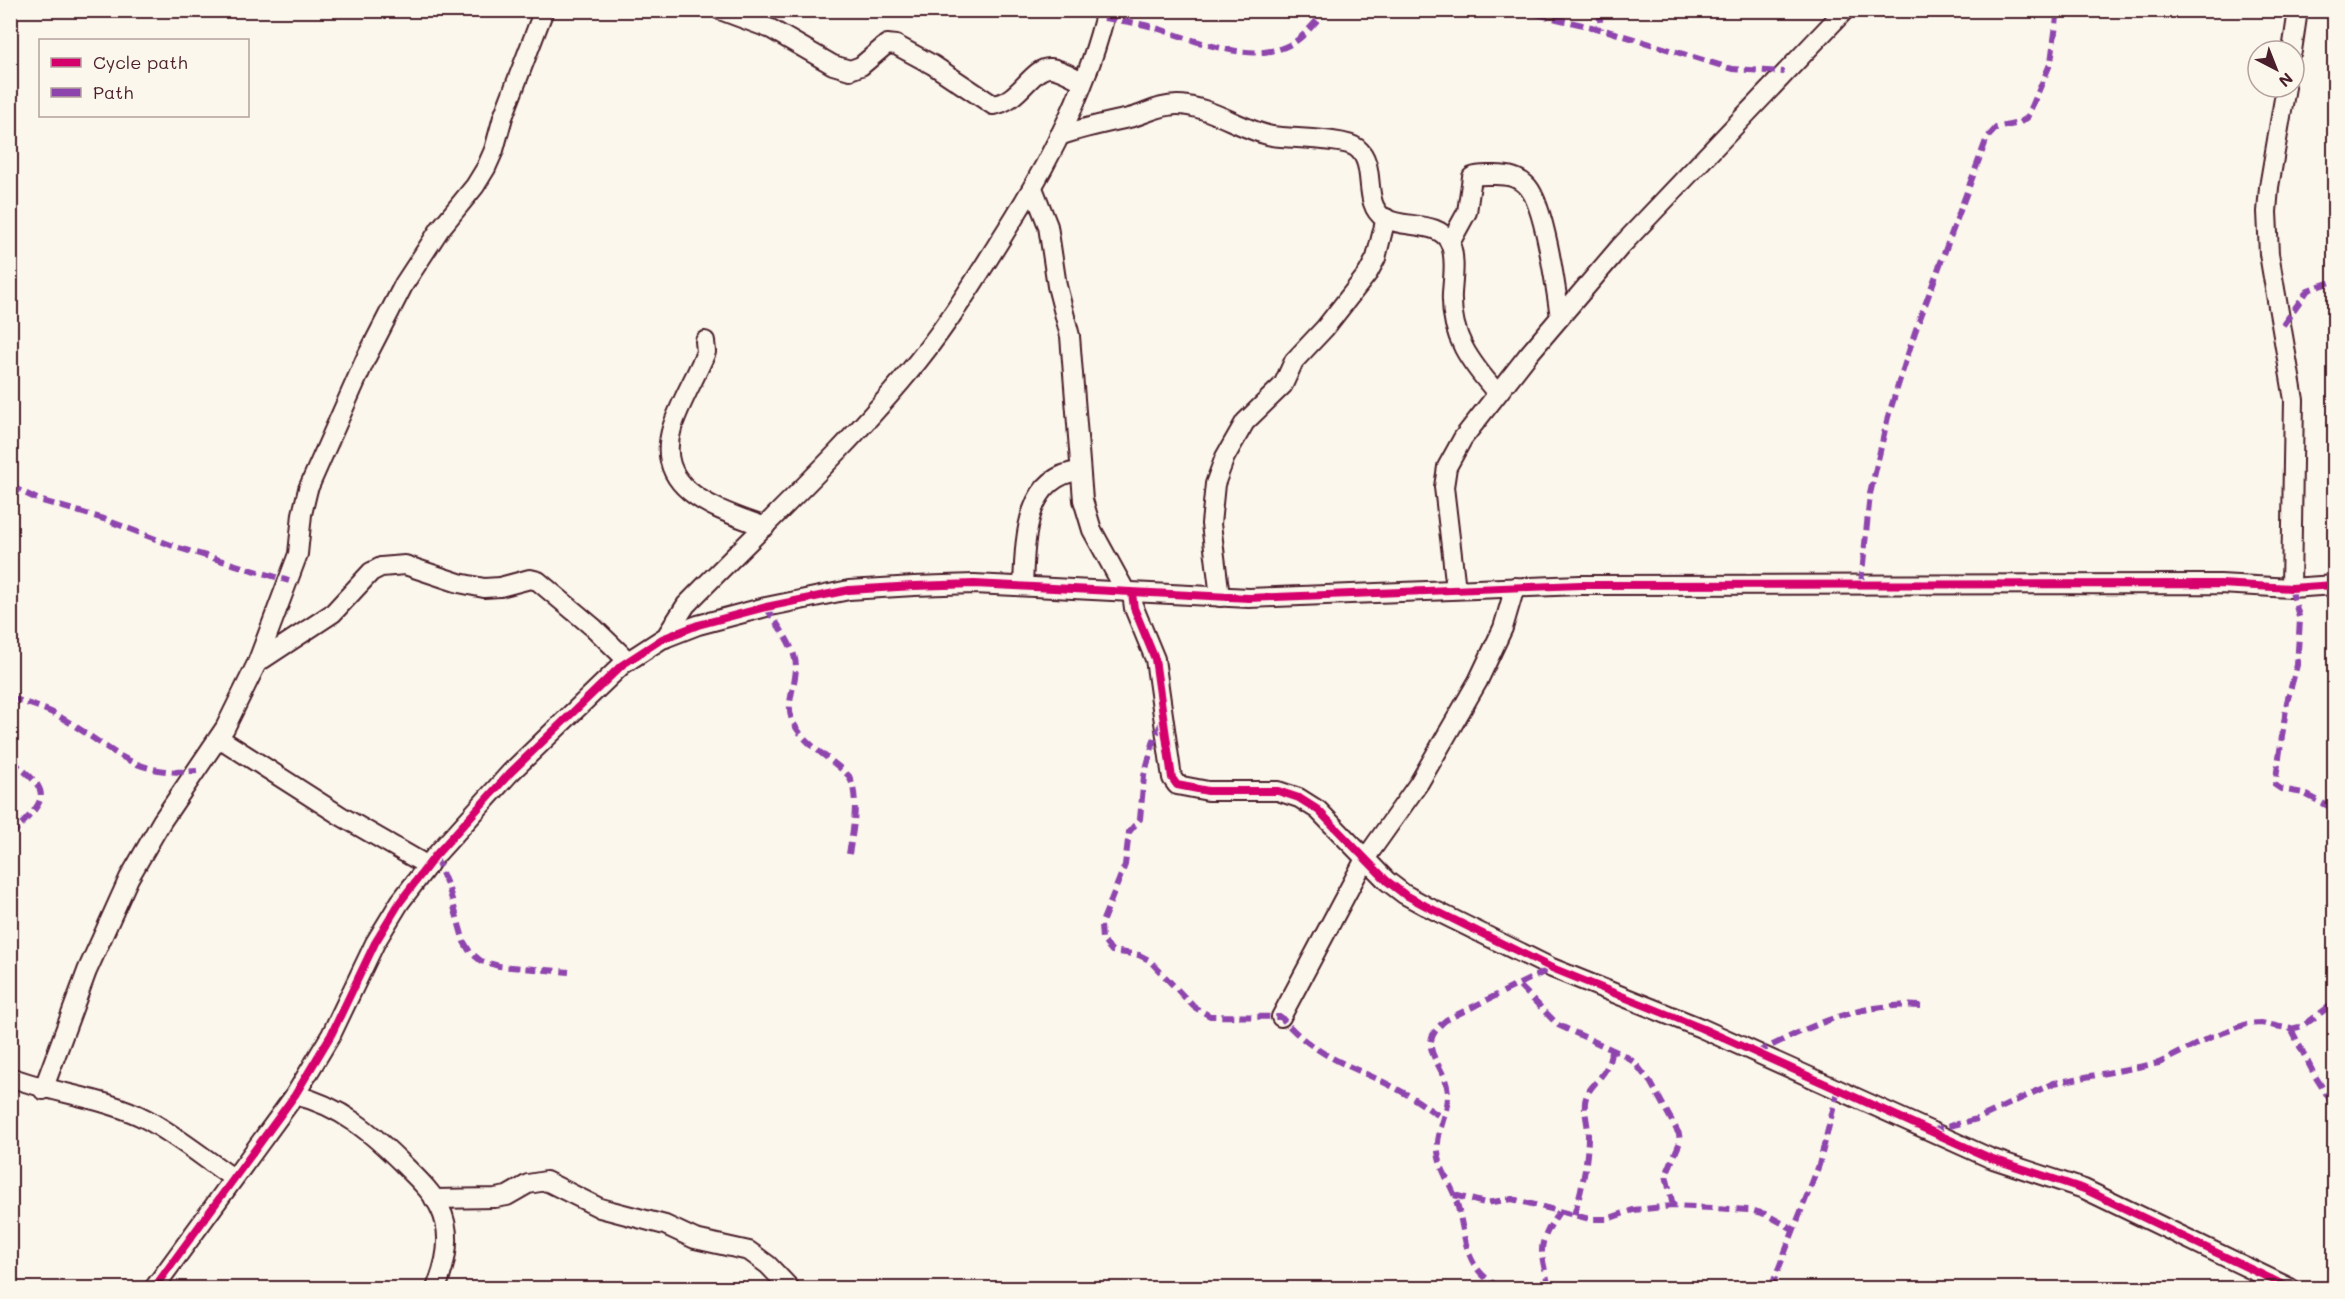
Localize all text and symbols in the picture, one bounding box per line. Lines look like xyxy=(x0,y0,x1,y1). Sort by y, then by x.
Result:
legend xyxy=(39,39,249,117)
north arrow xyxy=(2246,39,2306,99)
text: Cycle path xyxy=(93,50,188,74)
text: N xyxy=(2275,69,2298,92)
text: Path xyxy=(93,80,133,104)

